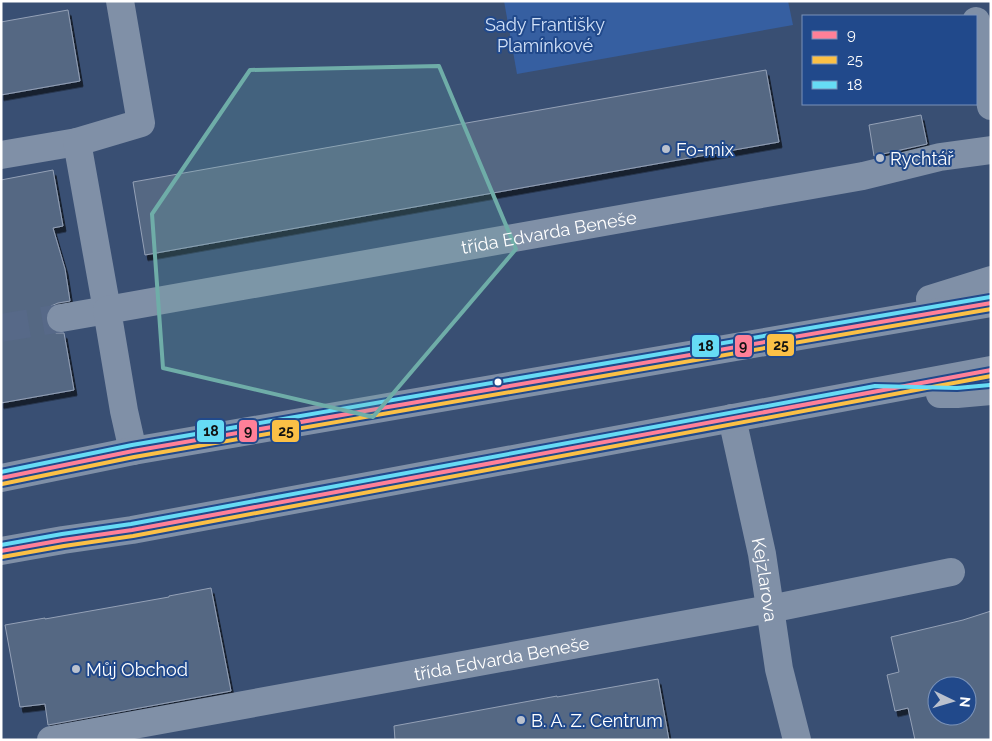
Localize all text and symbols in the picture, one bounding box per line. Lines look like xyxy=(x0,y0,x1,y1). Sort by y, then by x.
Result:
park label: Sady Františky Plamínkové xyxy=(485,14,605,56)
legend xyxy=(802,15,977,105)
text: 9 xyxy=(847,26,856,44)
text: 25 xyxy=(847,51,863,69)
text: 18 xyxy=(847,76,862,94)
place label: Fo-mix xyxy=(676,139,734,160)
marker: Fo-mix xyxy=(660,143,672,155)
place label: Rychtář xyxy=(890,148,954,169)
marker: Rychtář xyxy=(874,152,886,164)
street label: třída Edvarda Beneše xyxy=(459,206,638,258)
line badge: 25 xyxy=(766,333,795,357)
line badge: 18 xyxy=(691,334,720,358)
line badge: 9 xyxy=(734,334,753,358)
text: 25 xyxy=(773,337,789,353)
text: 18 xyxy=(698,338,714,354)
text: 9 xyxy=(739,338,747,354)
unlabelled marker xyxy=(493,377,503,387)
line badge: 18 xyxy=(196,419,225,443)
line badge: 9 xyxy=(238,419,258,443)
line badge: 25 xyxy=(271,419,300,443)
text: 18 xyxy=(203,423,219,439)
text: 9 xyxy=(244,423,252,439)
text: 25 xyxy=(278,423,294,439)
street label: Kejzlarova xyxy=(748,535,782,623)
street label: třída Edvarda Beneše xyxy=(412,632,591,684)
place label: Můj Obchod xyxy=(86,659,188,680)
marker: Můj Obchod xyxy=(70,663,82,675)
north arrow xyxy=(927,676,977,726)
text: N xyxy=(957,696,973,708)
place label: B. A. Z. Centrum xyxy=(531,710,663,731)
marker: B. A. Z. Centrum xyxy=(515,714,527,726)

